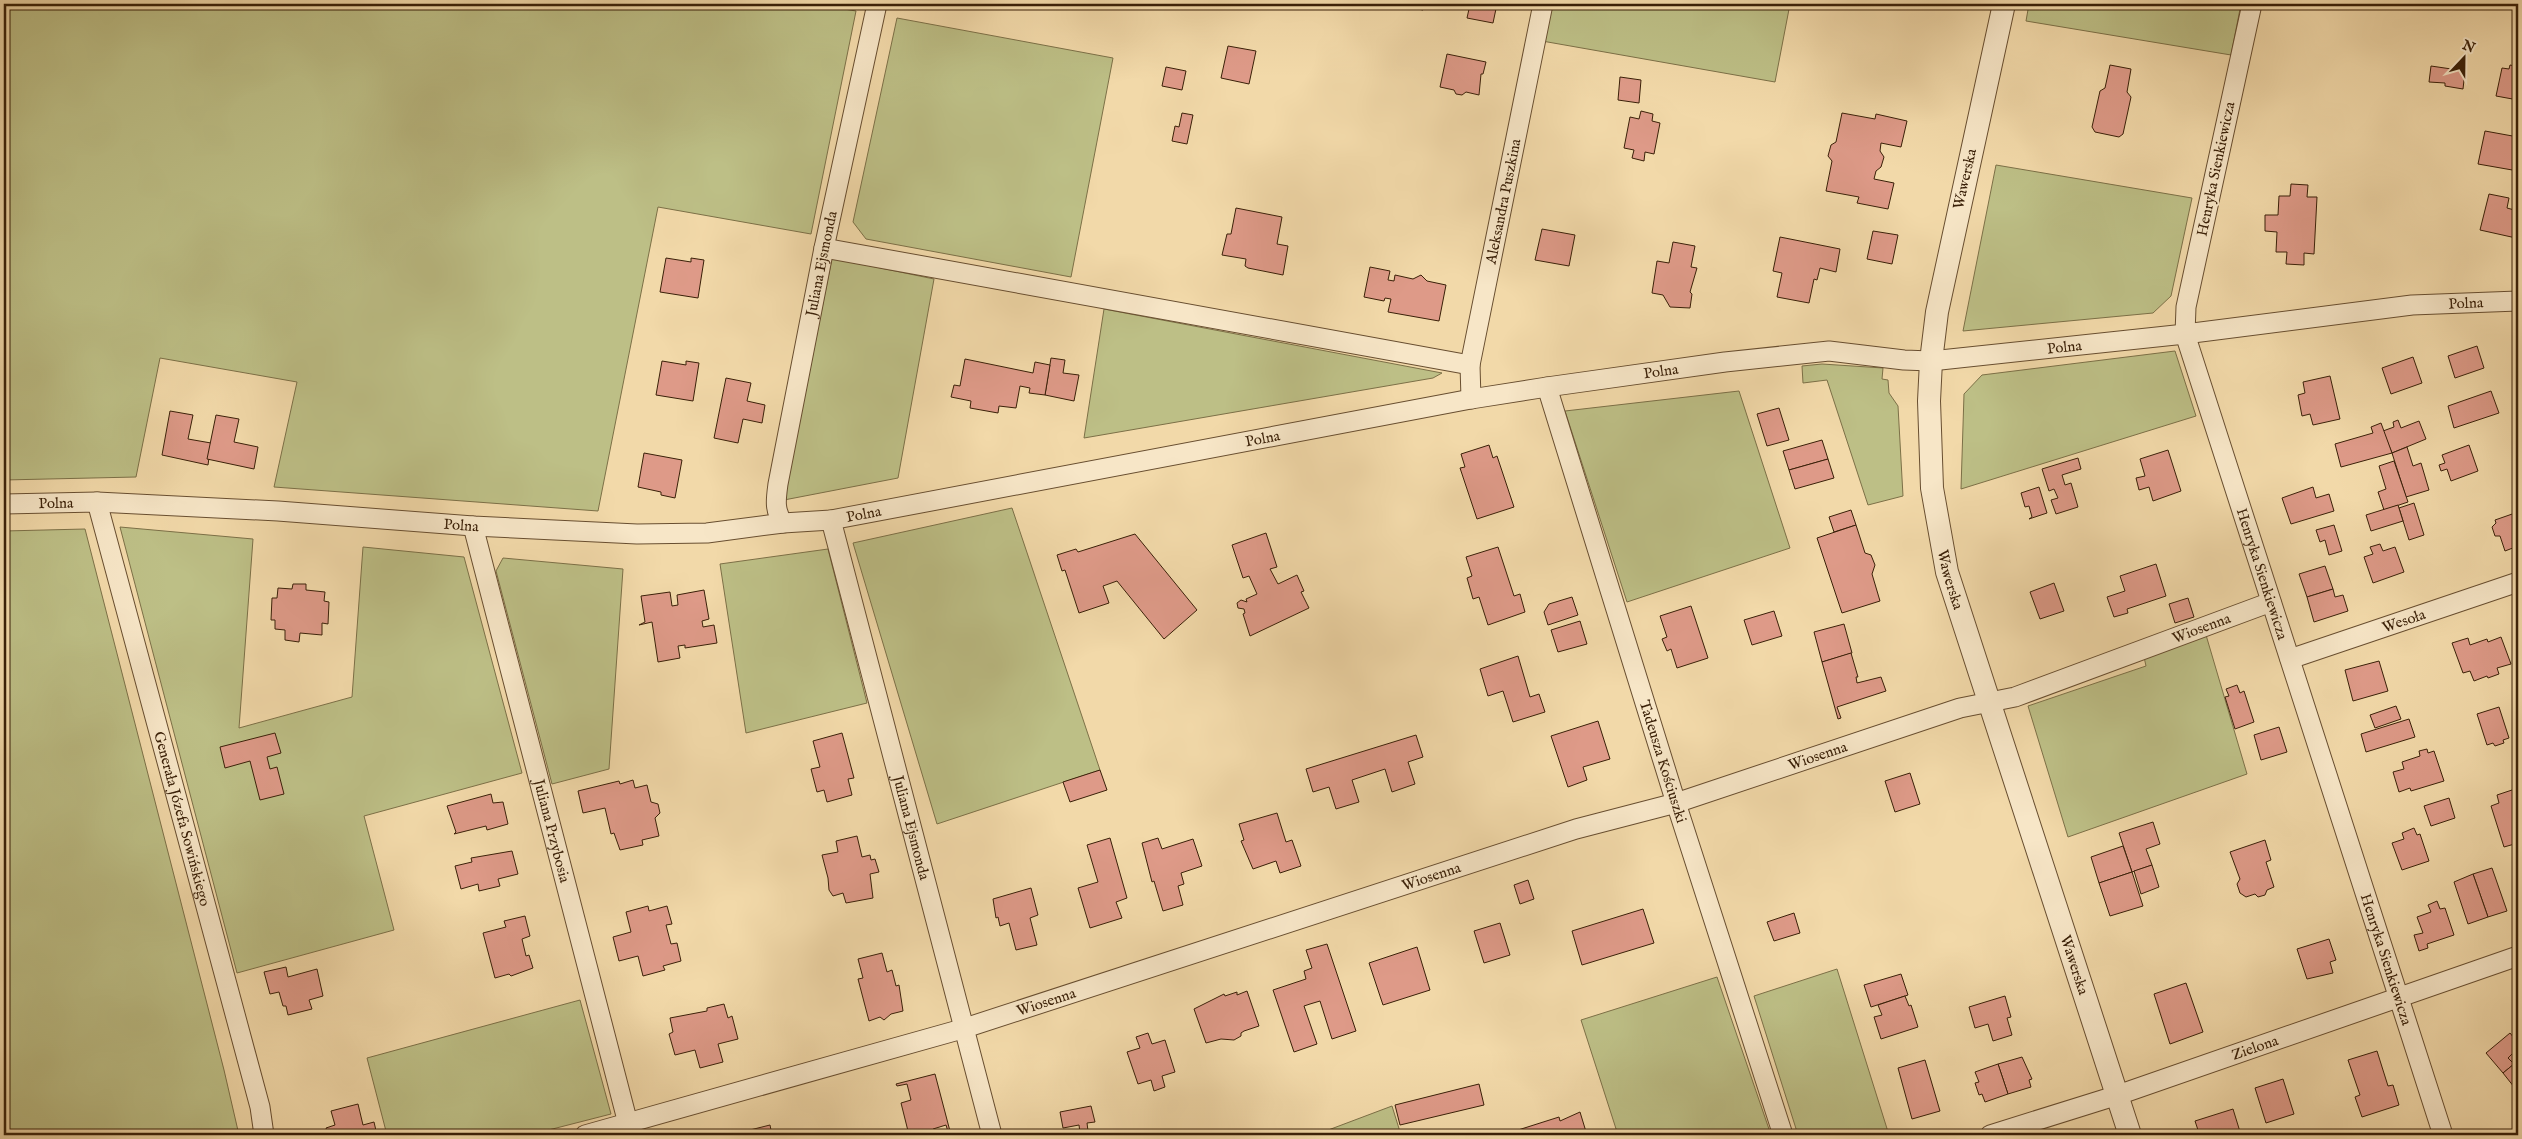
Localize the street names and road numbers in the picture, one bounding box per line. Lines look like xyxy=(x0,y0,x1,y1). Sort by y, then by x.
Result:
street label: Henryka Sienkiewicza xyxy=(2192,99,2240,238)
street label: Aleksandra Puszkina xyxy=(1481,137,1525,267)
street label: Wawerska xyxy=(1949,146,1981,211)
street label: Juliana Ejsmonda xyxy=(801,209,841,320)
street label: Polna xyxy=(2448,293,2484,313)
street label: Polna xyxy=(2046,335,2083,358)
street label: Polna xyxy=(1642,359,1680,383)
street label: Polna xyxy=(1244,426,1282,451)
street label: Polna xyxy=(38,493,74,513)
street label: Polna xyxy=(845,501,883,526)
street label: Henryka Sienkiewicza xyxy=(2232,506,2292,642)
street label: Polna xyxy=(443,514,480,536)
street label: Wawerska xyxy=(1934,548,1968,612)
street label: Wesoła xyxy=(2380,604,2428,637)
street label: Wiosenna xyxy=(2169,608,2234,647)
street label: Tadeusza Kościuszki xyxy=(1635,698,1691,825)
street label: Generała Józefa Sowińskiego xyxy=(150,729,215,908)
street label: Wiosenna xyxy=(1786,737,1850,774)
street label: Juliana Ejsmonda xyxy=(888,771,934,882)
street label: Juliana Przybosia xyxy=(529,775,575,885)
street label: Wiosenna xyxy=(1399,858,1464,895)
street label: Henryka Sienkiewicza xyxy=(2356,891,2417,1028)
street label: Wawerska xyxy=(2056,933,2093,998)
street label: Wiosenna xyxy=(1014,983,1078,1020)
street label: Zielona xyxy=(2229,1030,2281,1064)

